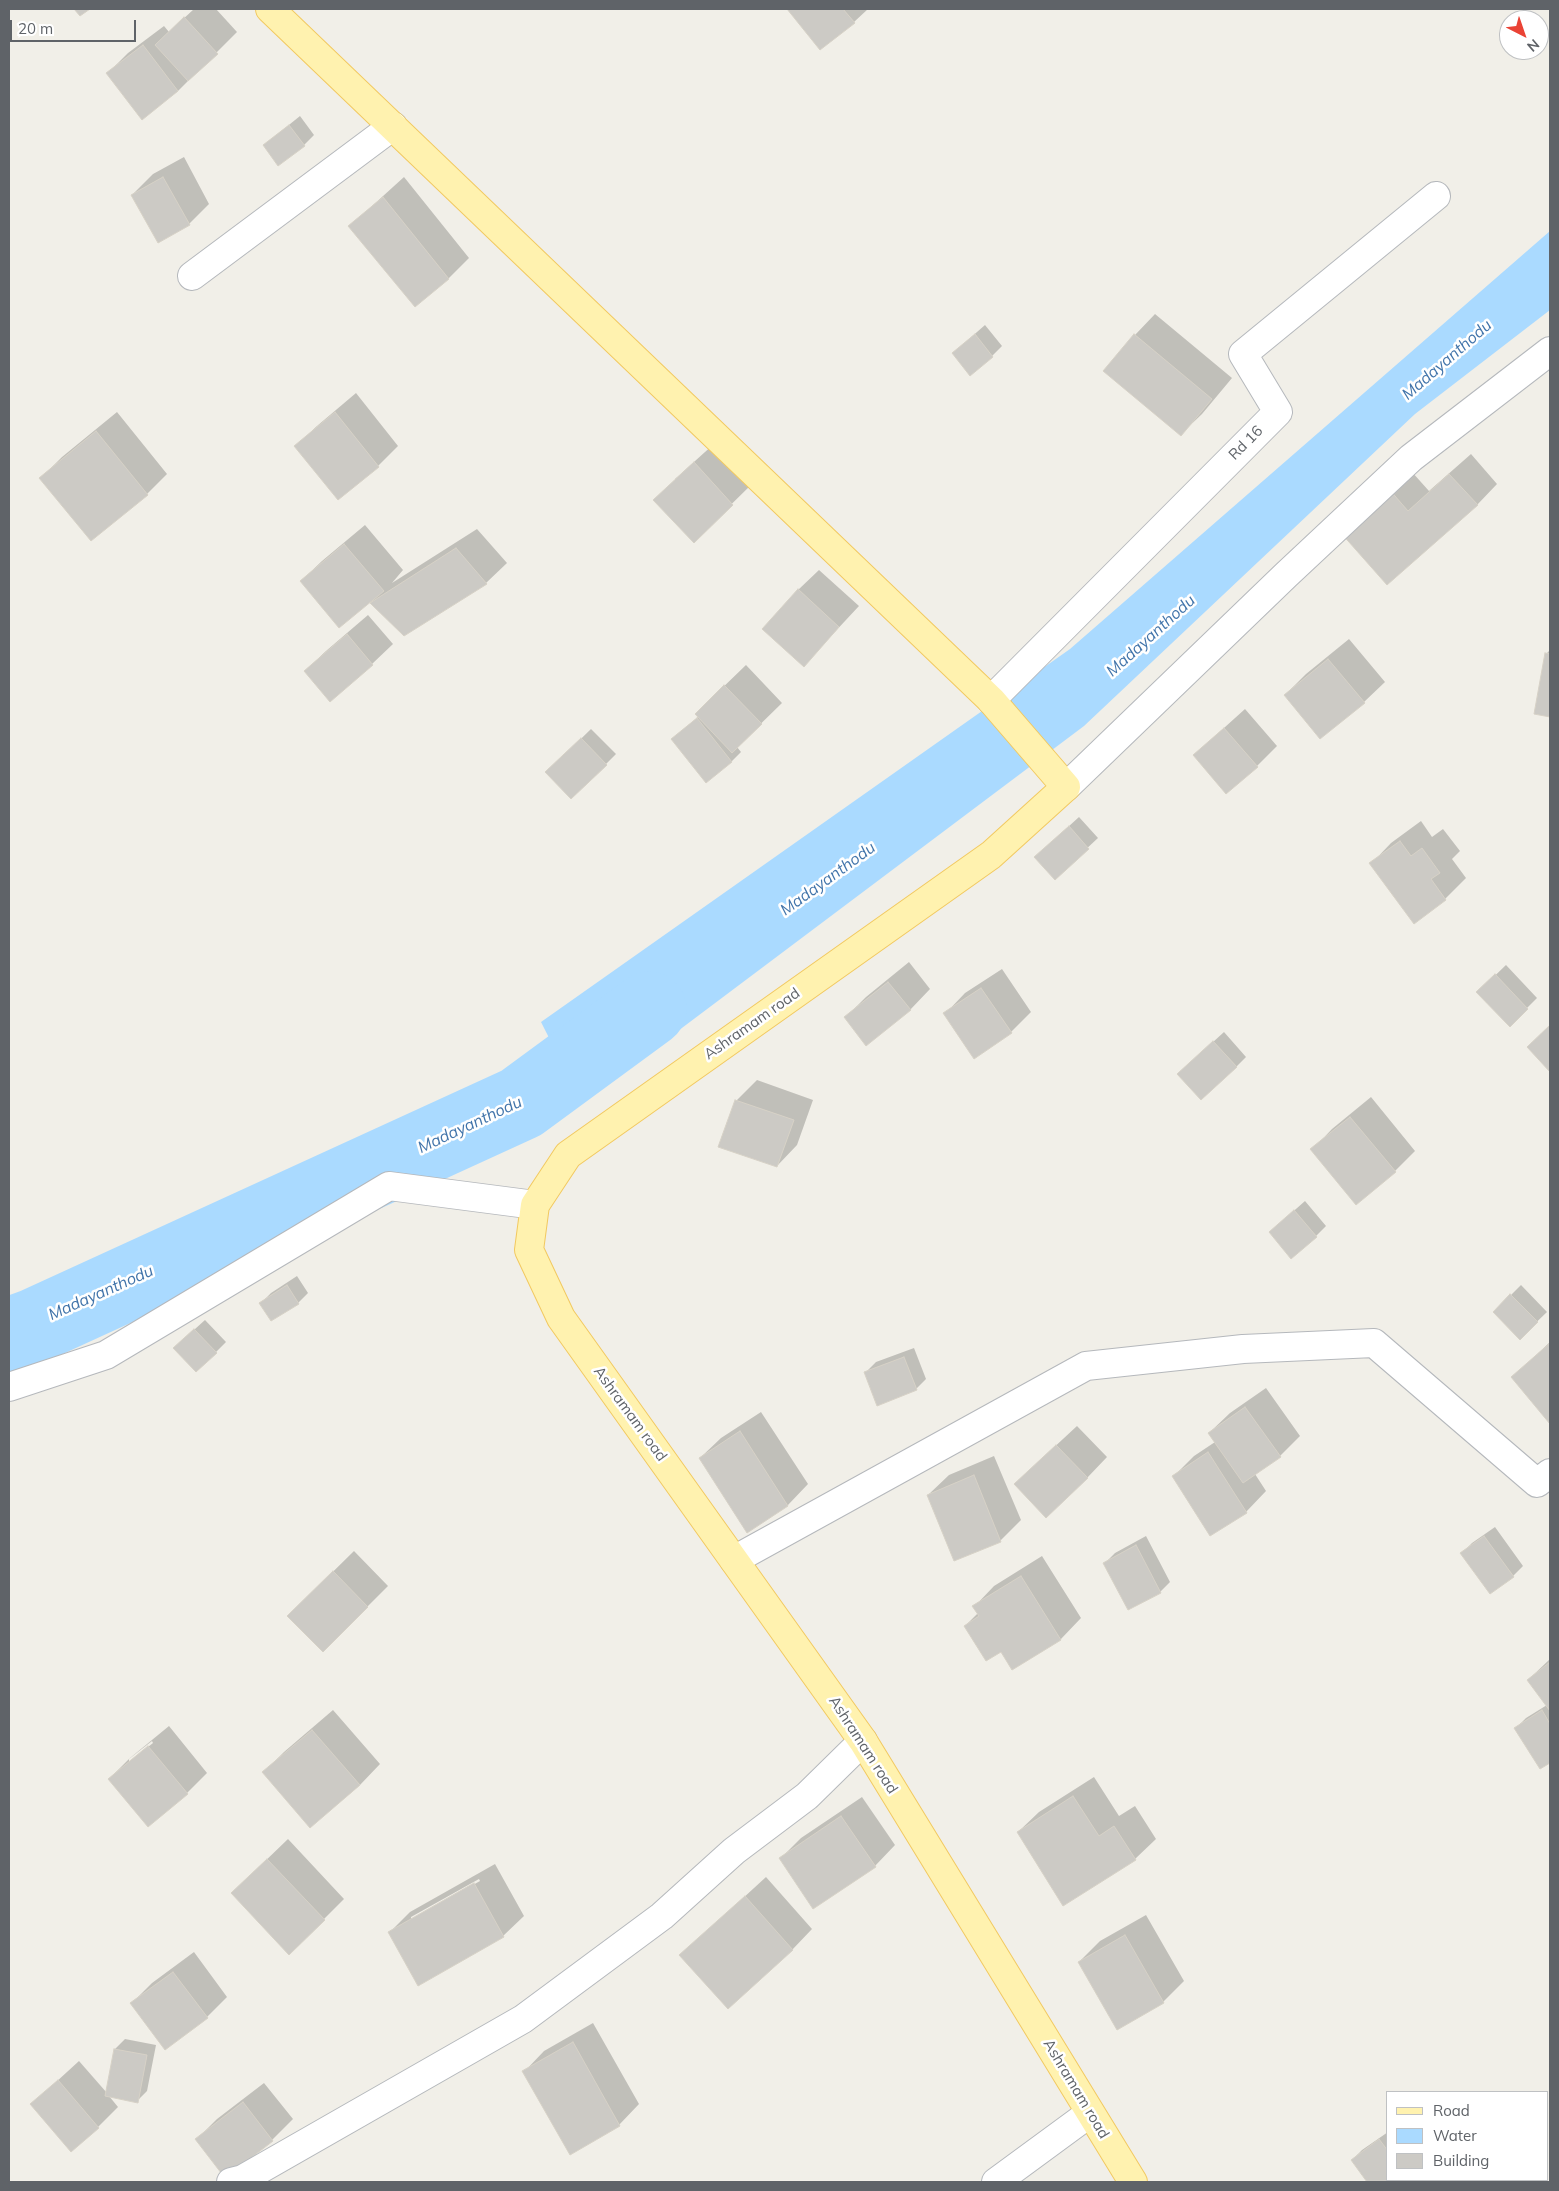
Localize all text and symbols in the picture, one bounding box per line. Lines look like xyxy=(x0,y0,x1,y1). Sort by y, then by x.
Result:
scale bar xyxy=(12,10,139,42)
north arrow xyxy=(1499,10,1549,60)
text: 20 m xyxy=(18,19,53,38)
text: N xyxy=(1523,35,1543,56)
water label: Madayanthodu xyxy=(1398,316,1496,404)
street label: Rd 16 xyxy=(1225,422,1267,464)
water label: Madayanthodu xyxy=(1103,591,1199,681)
water label: Madayanthodu xyxy=(777,838,879,920)
street label: Ashramam road xyxy=(701,984,803,1064)
water label: Madayanthodu xyxy=(415,1092,525,1158)
water label: Madayanthodu xyxy=(46,1261,156,1325)
street label: Ashramam road xyxy=(590,1363,670,1465)
street label: Ashramam road xyxy=(825,1693,901,1797)
street label: Ashramam road xyxy=(1039,2036,1113,2142)
legend xyxy=(1386,2091,1549,2181)
text: Road xyxy=(1433,2101,1470,2120)
text: Water xyxy=(1433,2126,1477,2145)
text: Building xyxy=(1433,2151,1489,2170)

